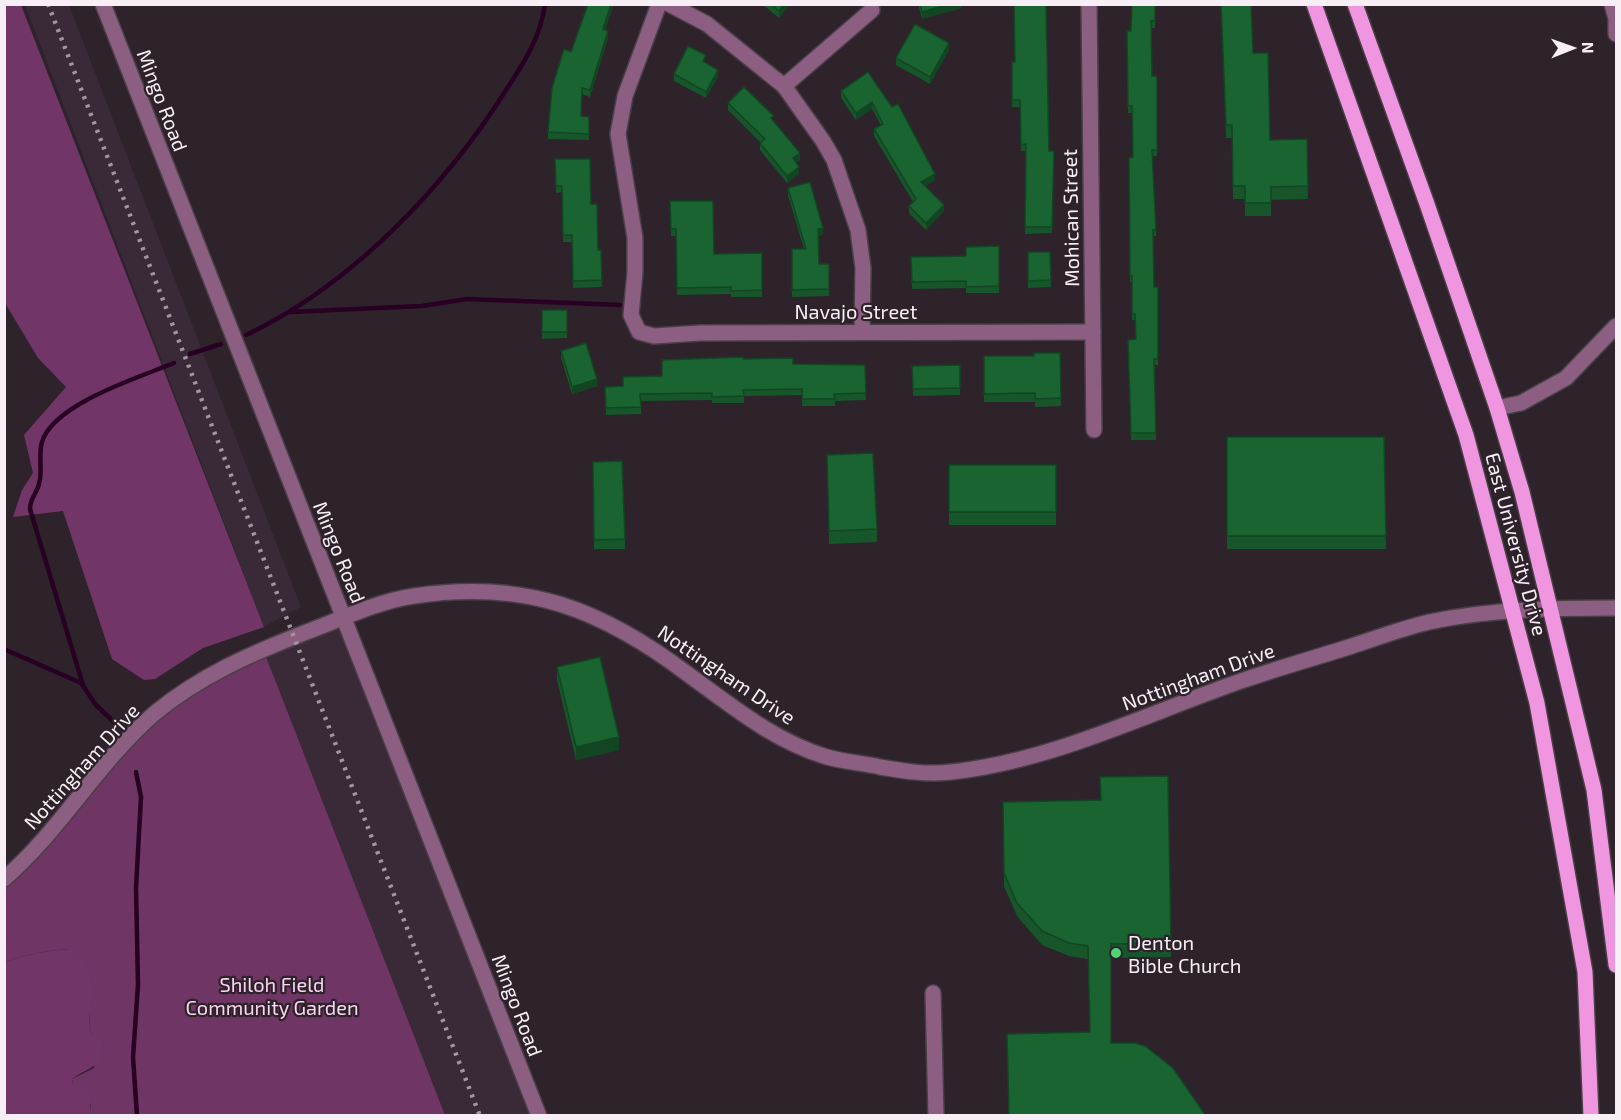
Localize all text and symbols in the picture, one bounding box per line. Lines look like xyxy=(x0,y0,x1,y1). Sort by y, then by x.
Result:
north arrow xyxy=(1543,18,1603,78)
text: N xyxy=(1579,42,1598,54)
street label: Mingo Road xyxy=(133,46,193,154)
street label: Mohican Street xyxy=(1057,148,1083,287)
street label: Navajo Street xyxy=(795,299,918,323)
street label: East University Drive xyxy=(1481,450,1553,638)
street label: Mingo Road xyxy=(309,498,371,606)
street label: Nottingham Drive xyxy=(654,619,800,729)
street label: Nottingham Drive xyxy=(1118,637,1278,715)
street label: Nottingham Drive xyxy=(18,698,144,834)
place label: Denton Bible Church xyxy=(1128,930,1241,977)
marker: Denton Bible Church xyxy=(1109,946,1123,960)
street label: Mingo Road xyxy=(488,951,548,1059)
park label: Shiloh Field Community Garden xyxy=(185,972,359,1019)

